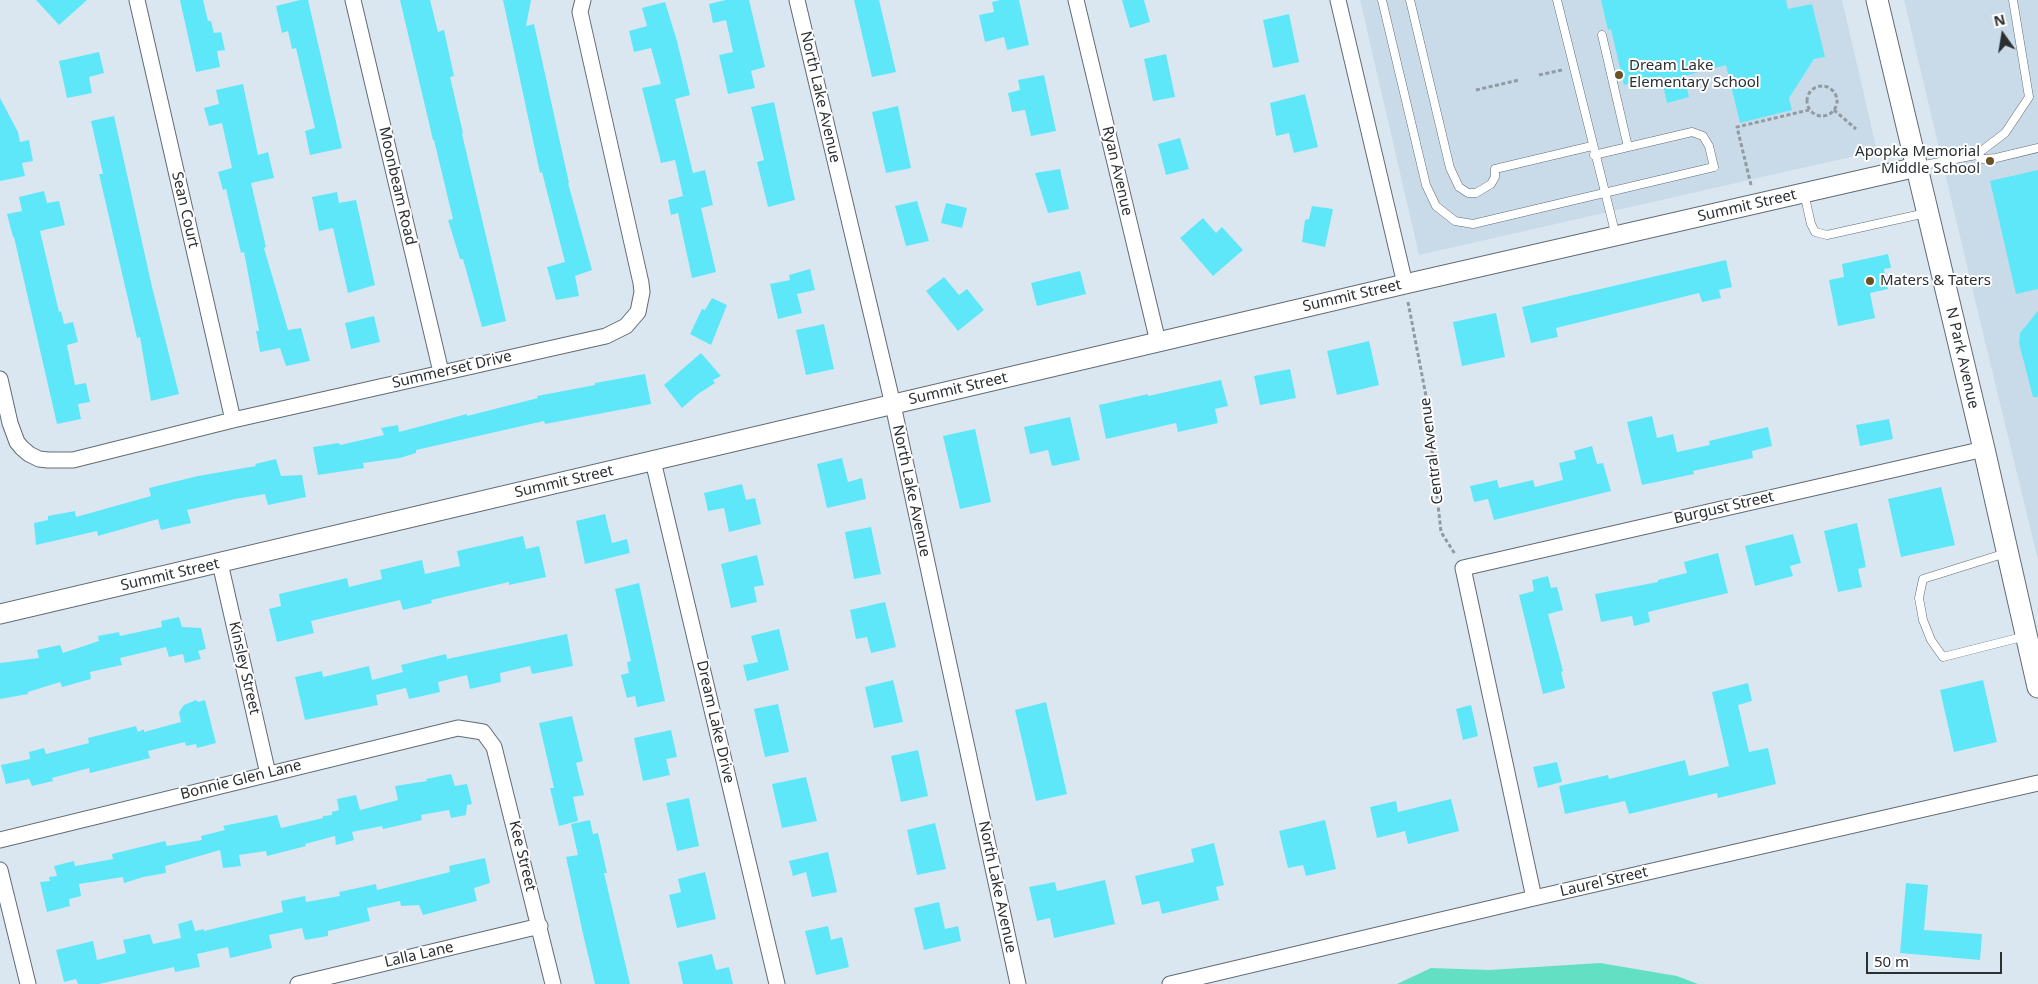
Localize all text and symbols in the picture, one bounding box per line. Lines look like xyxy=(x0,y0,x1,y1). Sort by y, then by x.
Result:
text: N xyxy=(1992,9,2007,30)
north arrow xyxy=(1978,10,2028,60)
street label: North Lake Avenue xyxy=(796,29,844,165)
place label: Dream Lake Elementary School xyxy=(1629,57,1760,92)
marker: Dream Lake Elementary School xyxy=(1613,69,1625,81)
street label: Moonbeam Road xyxy=(375,125,419,247)
street label: Ryan Avenue xyxy=(1098,125,1136,217)
place label: Apopka Memorial Middle School xyxy=(1855,143,1980,178)
marker: Apopka Memorial Middle School xyxy=(1984,155,1996,167)
street label: Sean Court xyxy=(167,170,203,250)
street label: Summit Street xyxy=(1696,186,1798,226)
place label: Maters & Taters xyxy=(1880,272,1991,290)
marker: Maters & Taters xyxy=(1864,275,1876,287)
street label: Summit Street xyxy=(1301,276,1403,316)
street label: N Park Avenue xyxy=(1942,306,1982,410)
street label: Summerset Drive xyxy=(390,347,514,393)
street label: Summit Street xyxy=(907,369,1009,409)
street label: Central Avenue xyxy=(1417,397,1447,505)
street label: North Lake Avenue xyxy=(888,423,934,559)
street label: Summit Street xyxy=(513,462,615,502)
street label: Burgust Street xyxy=(1672,488,1776,528)
street label: Summit Street xyxy=(119,555,221,595)
street label: Kinsley Street xyxy=(225,620,263,716)
street label: Dream Lake Drive xyxy=(692,659,738,785)
street label: Bonnie Glen Lane xyxy=(179,756,303,804)
street label: Kee Street xyxy=(505,819,539,893)
street label: North Lake Avenue xyxy=(974,819,1020,955)
street label: Laurel Street xyxy=(1558,863,1650,901)
street label: Lalla Lane xyxy=(383,938,455,972)
scale bar xyxy=(1868,942,2004,974)
text: 50 m xyxy=(1874,951,1909,971)

